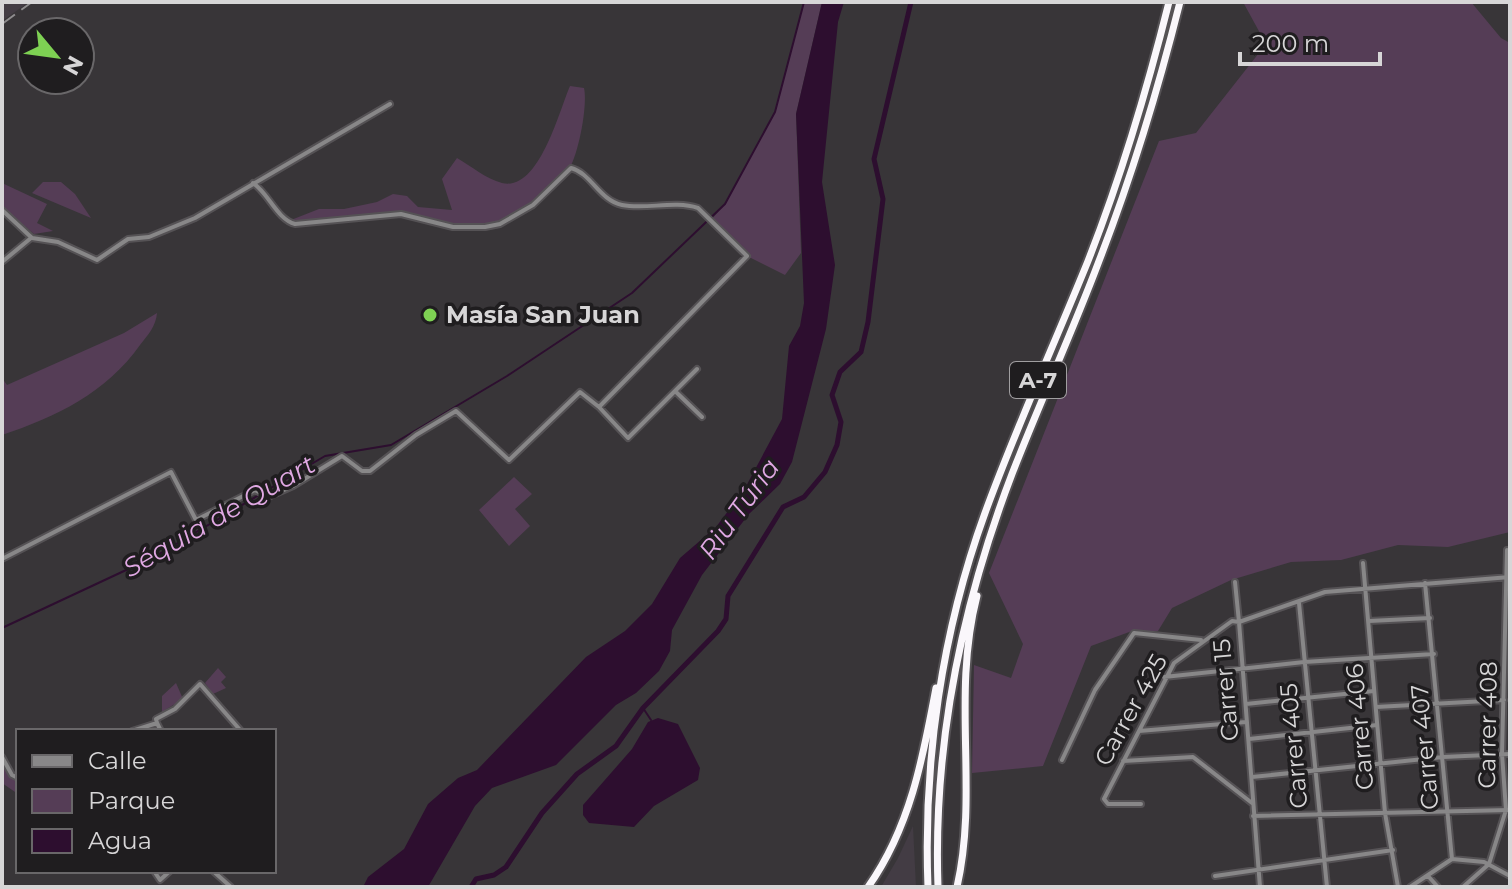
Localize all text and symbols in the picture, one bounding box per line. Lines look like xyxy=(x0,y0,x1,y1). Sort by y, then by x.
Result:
north arrow xyxy=(16,16,96,96)
scale bar xyxy=(1240,16,1380,66)
text: 200 m xyxy=(1252,29,1329,58)
text: N xyxy=(57,51,89,80)
place label: Masía San Juan xyxy=(446,300,640,329)
marker: Masía San Juan xyxy=(421,306,439,324)
road number: A-7 xyxy=(1010,362,1066,398)
water label: Séquia de Quart xyxy=(117,448,321,584)
water label: Riu Túria xyxy=(692,452,786,566)
street label: Carrer 15 xyxy=(1207,638,1244,742)
street label: Carrer 425 xyxy=(1088,649,1173,771)
street label: Carrer 408 xyxy=(1472,661,1503,789)
street label: Carrer 406 xyxy=(1340,663,1379,791)
street label: Carrer 405 xyxy=(1274,682,1313,810)
street label: Carrer 407 xyxy=(1405,683,1444,811)
legend xyxy=(16,729,276,873)
text: Calle xyxy=(88,746,146,775)
text: Parque xyxy=(88,786,175,815)
text: Agua xyxy=(88,826,152,855)

